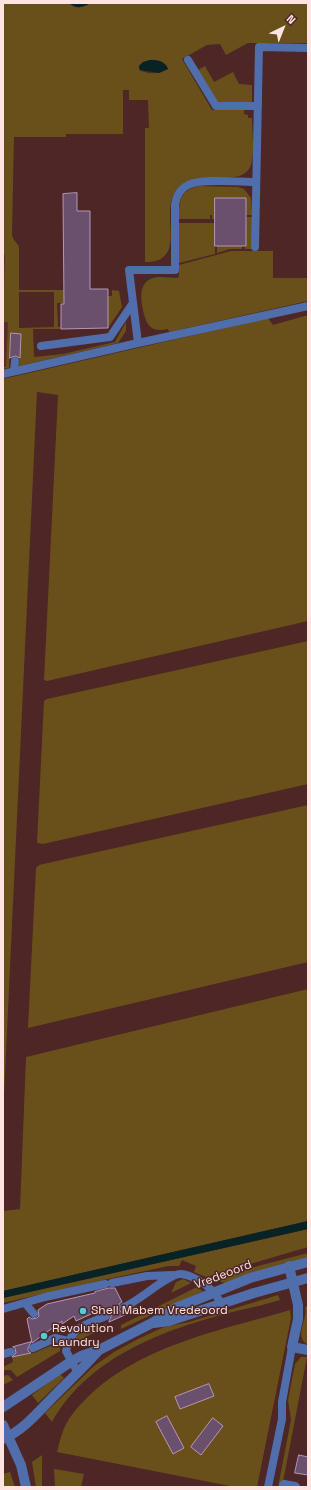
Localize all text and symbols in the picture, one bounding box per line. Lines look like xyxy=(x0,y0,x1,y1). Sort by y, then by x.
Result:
north arrow xyxy=(263,8,303,48)
text: N xyxy=(284,12,299,27)
street label: Vredeoord xyxy=(192,1257,254,1293)
place label: Shell Mabem Vredeoord xyxy=(91,1304,228,1318)
marker: Shell Mabem Vredeoord xyxy=(78,1306,88,1316)
place label: Revolution Laundry xyxy=(52,1322,114,1350)
marker: Revolution Laundry xyxy=(39,1331,49,1341)

